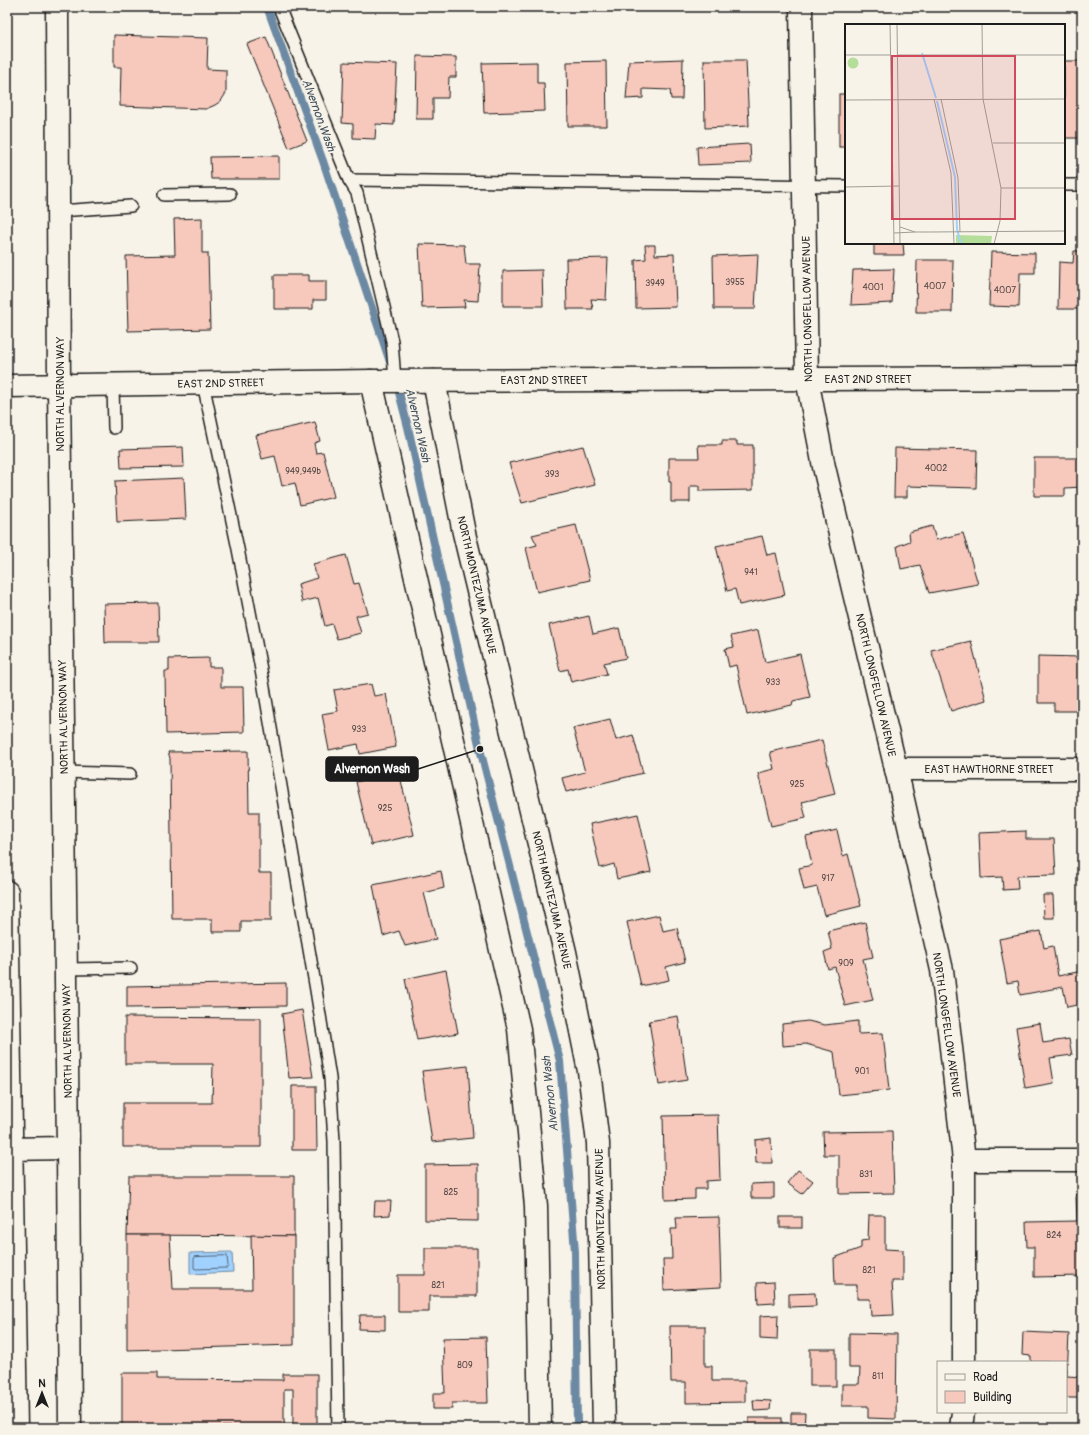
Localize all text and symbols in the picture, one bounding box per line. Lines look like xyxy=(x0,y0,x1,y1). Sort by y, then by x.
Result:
inset map xyxy=(845,24,1065,244)
water label: Alvernon Wash xyxy=(299,77,339,155)
street label: NORTH LONGFELLOW AVENUE xyxy=(800,235,815,382)
house number: 3955 xyxy=(725,277,745,288)
house number: 3949 xyxy=(645,278,665,289)
house number: 4007 xyxy=(924,281,946,292)
house number: 4001 xyxy=(862,282,884,293)
house number: 4007 xyxy=(994,285,1016,296)
street label: NORTH ALVERNON WAY xyxy=(54,336,67,451)
street label: EAST 2ND STREET xyxy=(824,373,912,386)
street label: EAST 2ND STREET xyxy=(500,374,588,387)
street label: EAST 2ND STREET xyxy=(177,376,265,391)
water label: Alvernon Wash xyxy=(402,386,434,465)
house number: 4002 xyxy=(925,463,947,474)
house number: 949,949b xyxy=(285,466,321,477)
house number: 393 xyxy=(545,469,559,480)
street label: NORTH MONTEZUMA AVENUE xyxy=(454,515,499,656)
house number: 941 xyxy=(744,567,758,578)
street label: NORTH LONGFELLOW AVENUE xyxy=(853,612,898,758)
street label: NORTH ALVERNON WAY xyxy=(56,659,71,774)
house number: 933 xyxy=(766,677,780,688)
house number: 933 xyxy=(352,724,366,735)
callout: Alvernon Wash xyxy=(326,757,418,781)
text: Alvernon Wash xyxy=(334,762,410,777)
street label: EAST HAWTHORNE STREET xyxy=(925,763,1054,776)
house number: 925 xyxy=(790,779,804,790)
house number: 925 xyxy=(378,803,392,814)
street label: NORTH MONTEZUMA AVENUE xyxy=(529,830,574,971)
house number: 917 xyxy=(822,873,835,884)
street label: NORTH LONGFELLOW AVENUE xyxy=(930,952,963,1099)
house number: 909 xyxy=(838,958,854,969)
street label: NORTH ALVERNON WAY xyxy=(60,983,75,1098)
water label: Alvernon Wash xyxy=(539,1054,562,1132)
house number: 901 xyxy=(855,1066,869,1077)
street label: NORTH MONTEZUMA AVENUE xyxy=(593,1148,608,1290)
house number: 831 xyxy=(859,1169,873,1180)
house number: 825 xyxy=(444,1187,458,1198)
house number: 824 xyxy=(1047,1230,1062,1241)
house number: 821 xyxy=(862,1265,876,1276)
house number: 821 xyxy=(431,1280,445,1291)
house number: 809 xyxy=(457,1360,473,1371)
legend xyxy=(937,1361,1067,1413)
text: Road xyxy=(973,1370,998,1385)
house number: 811 xyxy=(872,1371,884,1382)
north arrow xyxy=(22,1373,62,1413)
text: N xyxy=(38,1377,46,1390)
text: Building xyxy=(973,1390,1012,1405)

